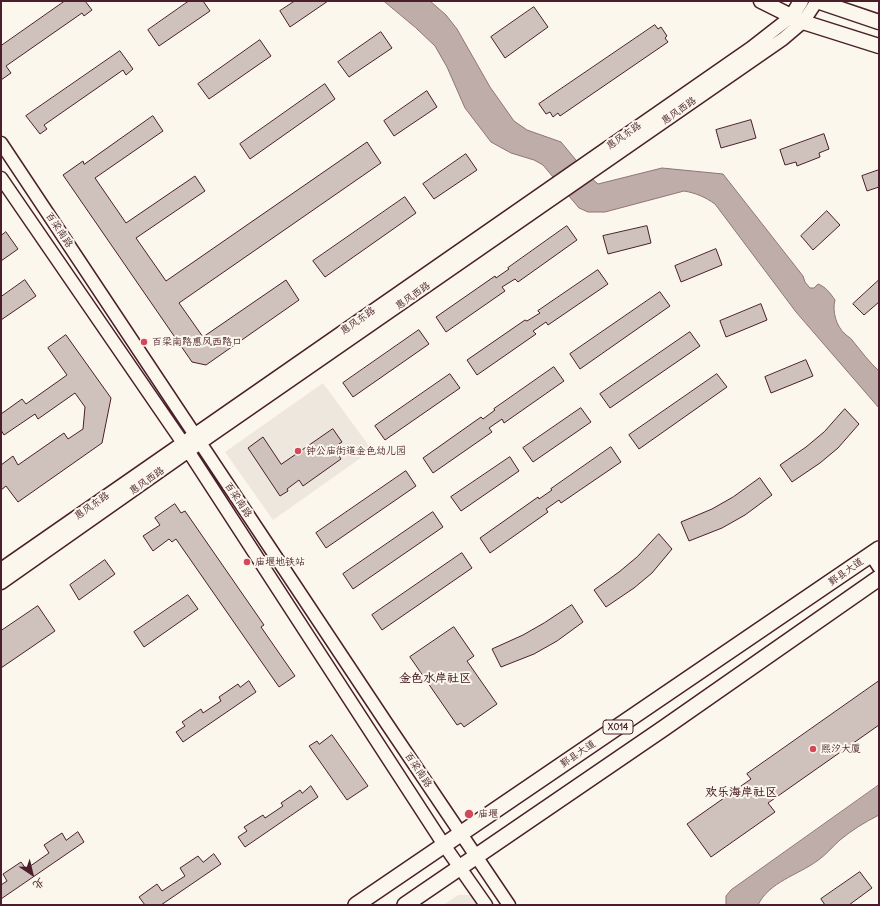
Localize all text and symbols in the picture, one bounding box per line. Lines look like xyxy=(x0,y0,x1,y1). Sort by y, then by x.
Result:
street label: 惠风西路 xyxy=(659,95,699,127)
street label: 惠风东路 xyxy=(604,120,644,152)
street label: 百梁南路 xyxy=(43,210,75,250)
street label: 惠风西路 xyxy=(393,280,433,312)
street label: 惠风东路 xyxy=(338,305,378,337)
place label: 百梁南路惠风西路口 xyxy=(152,336,242,348)
marker: 百梁南路惠风西路口 xyxy=(139,337,149,347)
place label: 钟公庙街道金色幼儿园 xyxy=(306,445,406,457)
marker: 钟公庙街道金色幼儿园 xyxy=(293,446,303,456)
street label: 惠风西路 xyxy=(127,465,167,497)
street label: 百梁南路 xyxy=(222,480,254,520)
street label: 惠风东路 xyxy=(72,490,112,522)
place label: 庙堰地铁站 xyxy=(255,556,305,568)
street label: 鄞县大道 xyxy=(826,556,866,588)
marker: 庙堰地铁站 xyxy=(242,557,252,567)
district label: 金色水岸社区 xyxy=(399,672,471,686)
road number: X014 xyxy=(603,720,633,734)
street label: 鄞县大道 xyxy=(558,738,598,770)
place label: 熙汐大厦 xyxy=(821,743,861,755)
marker: 熙汐大厦 xyxy=(808,744,818,754)
street label: 百梁南路 xyxy=(402,750,434,790)
district label: 欢乐海岸社区 xyxy=(705,786,777,800)
marker: 庙堰 xyxy=(463,808,475,820)
place label: 庙堰 xyxy=(478,808,498,820)
north arrow xyxy=(12,854,52,894)
text: 北 xyxy=(30,875,47,893)

